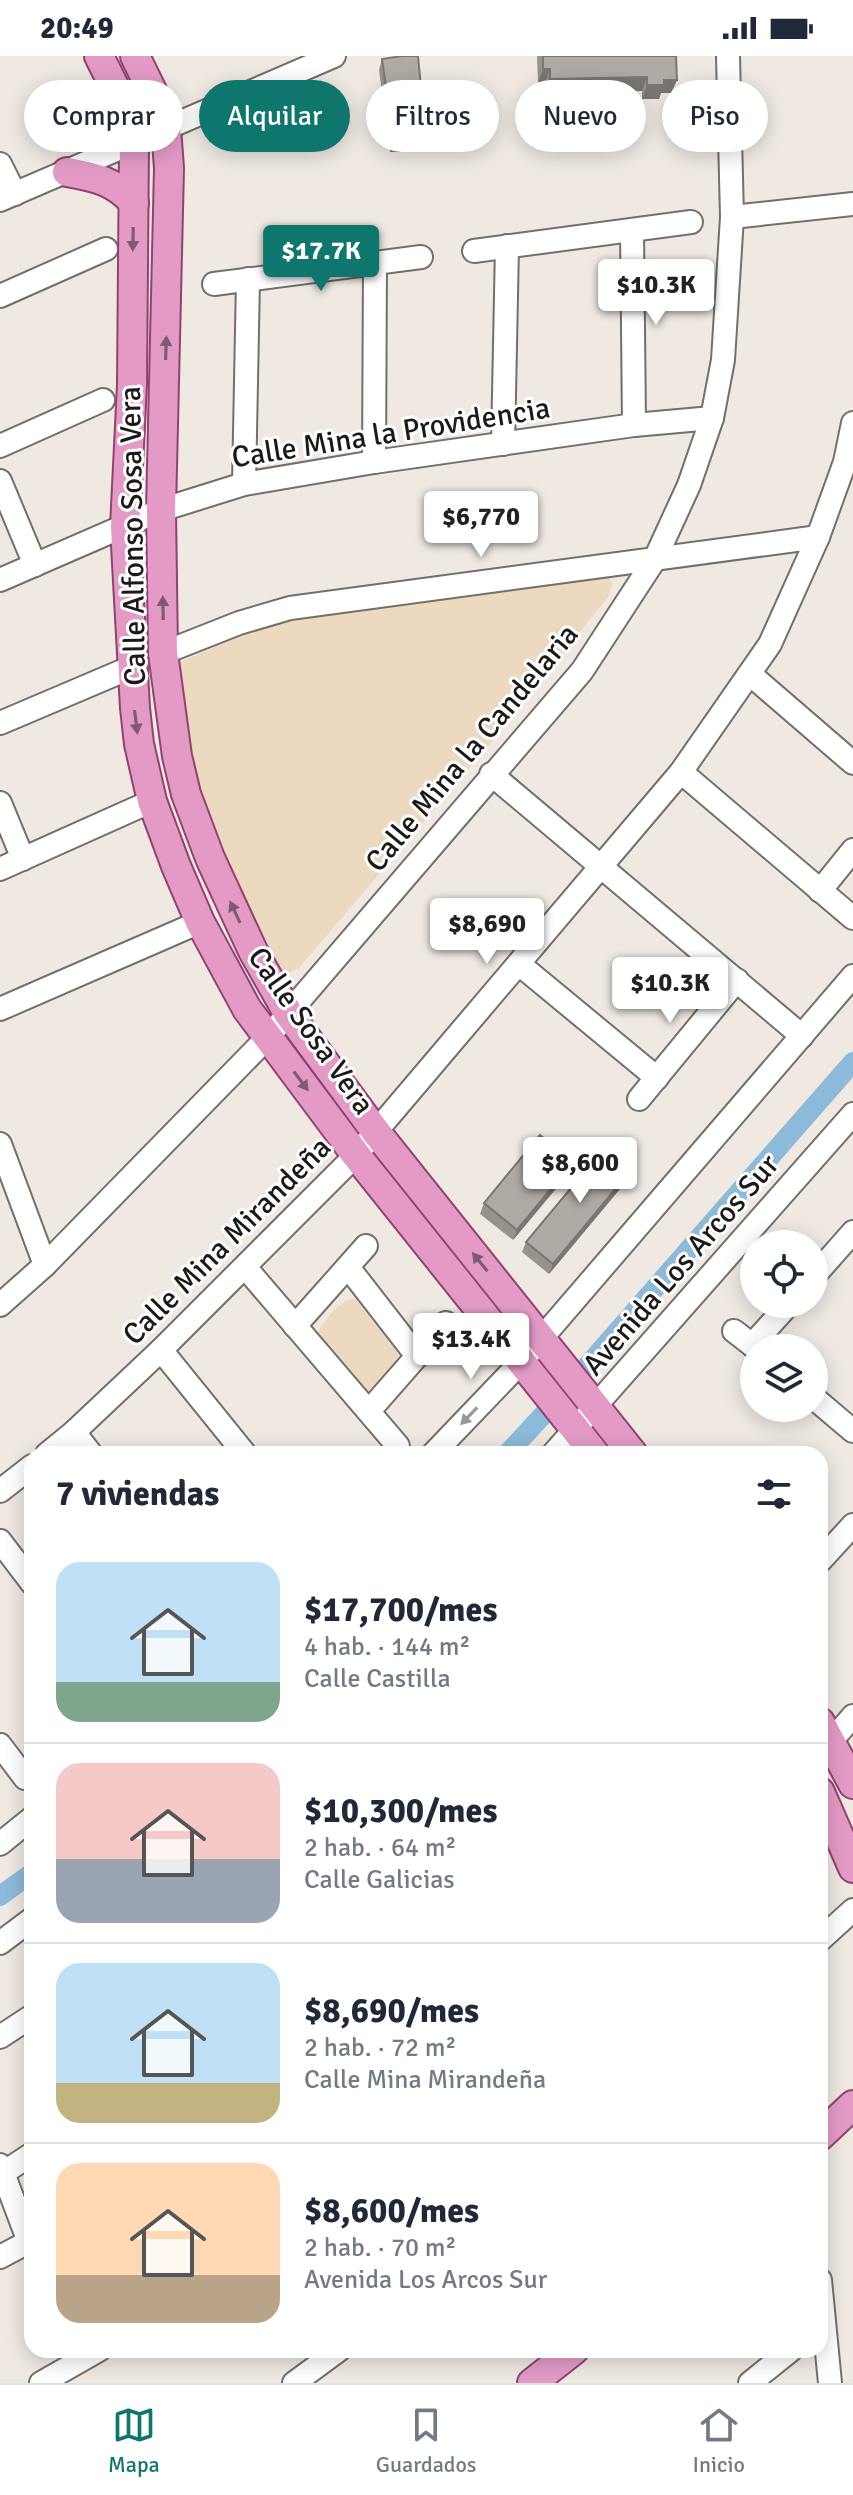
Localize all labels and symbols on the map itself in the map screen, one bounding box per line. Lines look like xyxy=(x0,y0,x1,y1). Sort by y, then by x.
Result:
pin: $17.7K xyxy=(256,225,386,293)
one-way arrow xyxy=(127,227,139,252)
pin: $10.3K xyxy=(591,259,721,327)
one-way arrow xyxy=(159,335,172,360)
street label: Calle Alfonso Sosa Vera xyxy=(112,386,154,686)
street label: Calle Mina la Providencia xyxy=(229,390,553,476)
pin: $6,770 xyxy=(416,491,546,559)
one-way arrow xyxy=(156,595,169,620)
street label: Calle Mina la Candelaria xyxy=(357,616,587,880)
one-way arrow xyxy=(130,710,143,735)
pin: $8,690 xyxy=(422,898,552,966)
one-way arrow xyxy=(228,901,242,924)
street label: Calle Sosa Vera xyxy=(240,940,382,1122)
pin: $10.3K xyxy=(605,957,735,1025)
one-way arrow xyxy=(293,1071,308,1092)
street label: Calle Mina Mirandeña xyxy=(115,1129,339,1353)
pin: $8,600 xyxy=(515,1137,645,1205)
street label: Avenida Los Arcos Sur xyxy=(575,1147,787,1383)
one-way arrow xyxy=(472,1252,488,1272)
pin: $13.4K xyxy=(406,1313,536,1381)
one-way arrow xyxy=(461,1406,479,1425)

